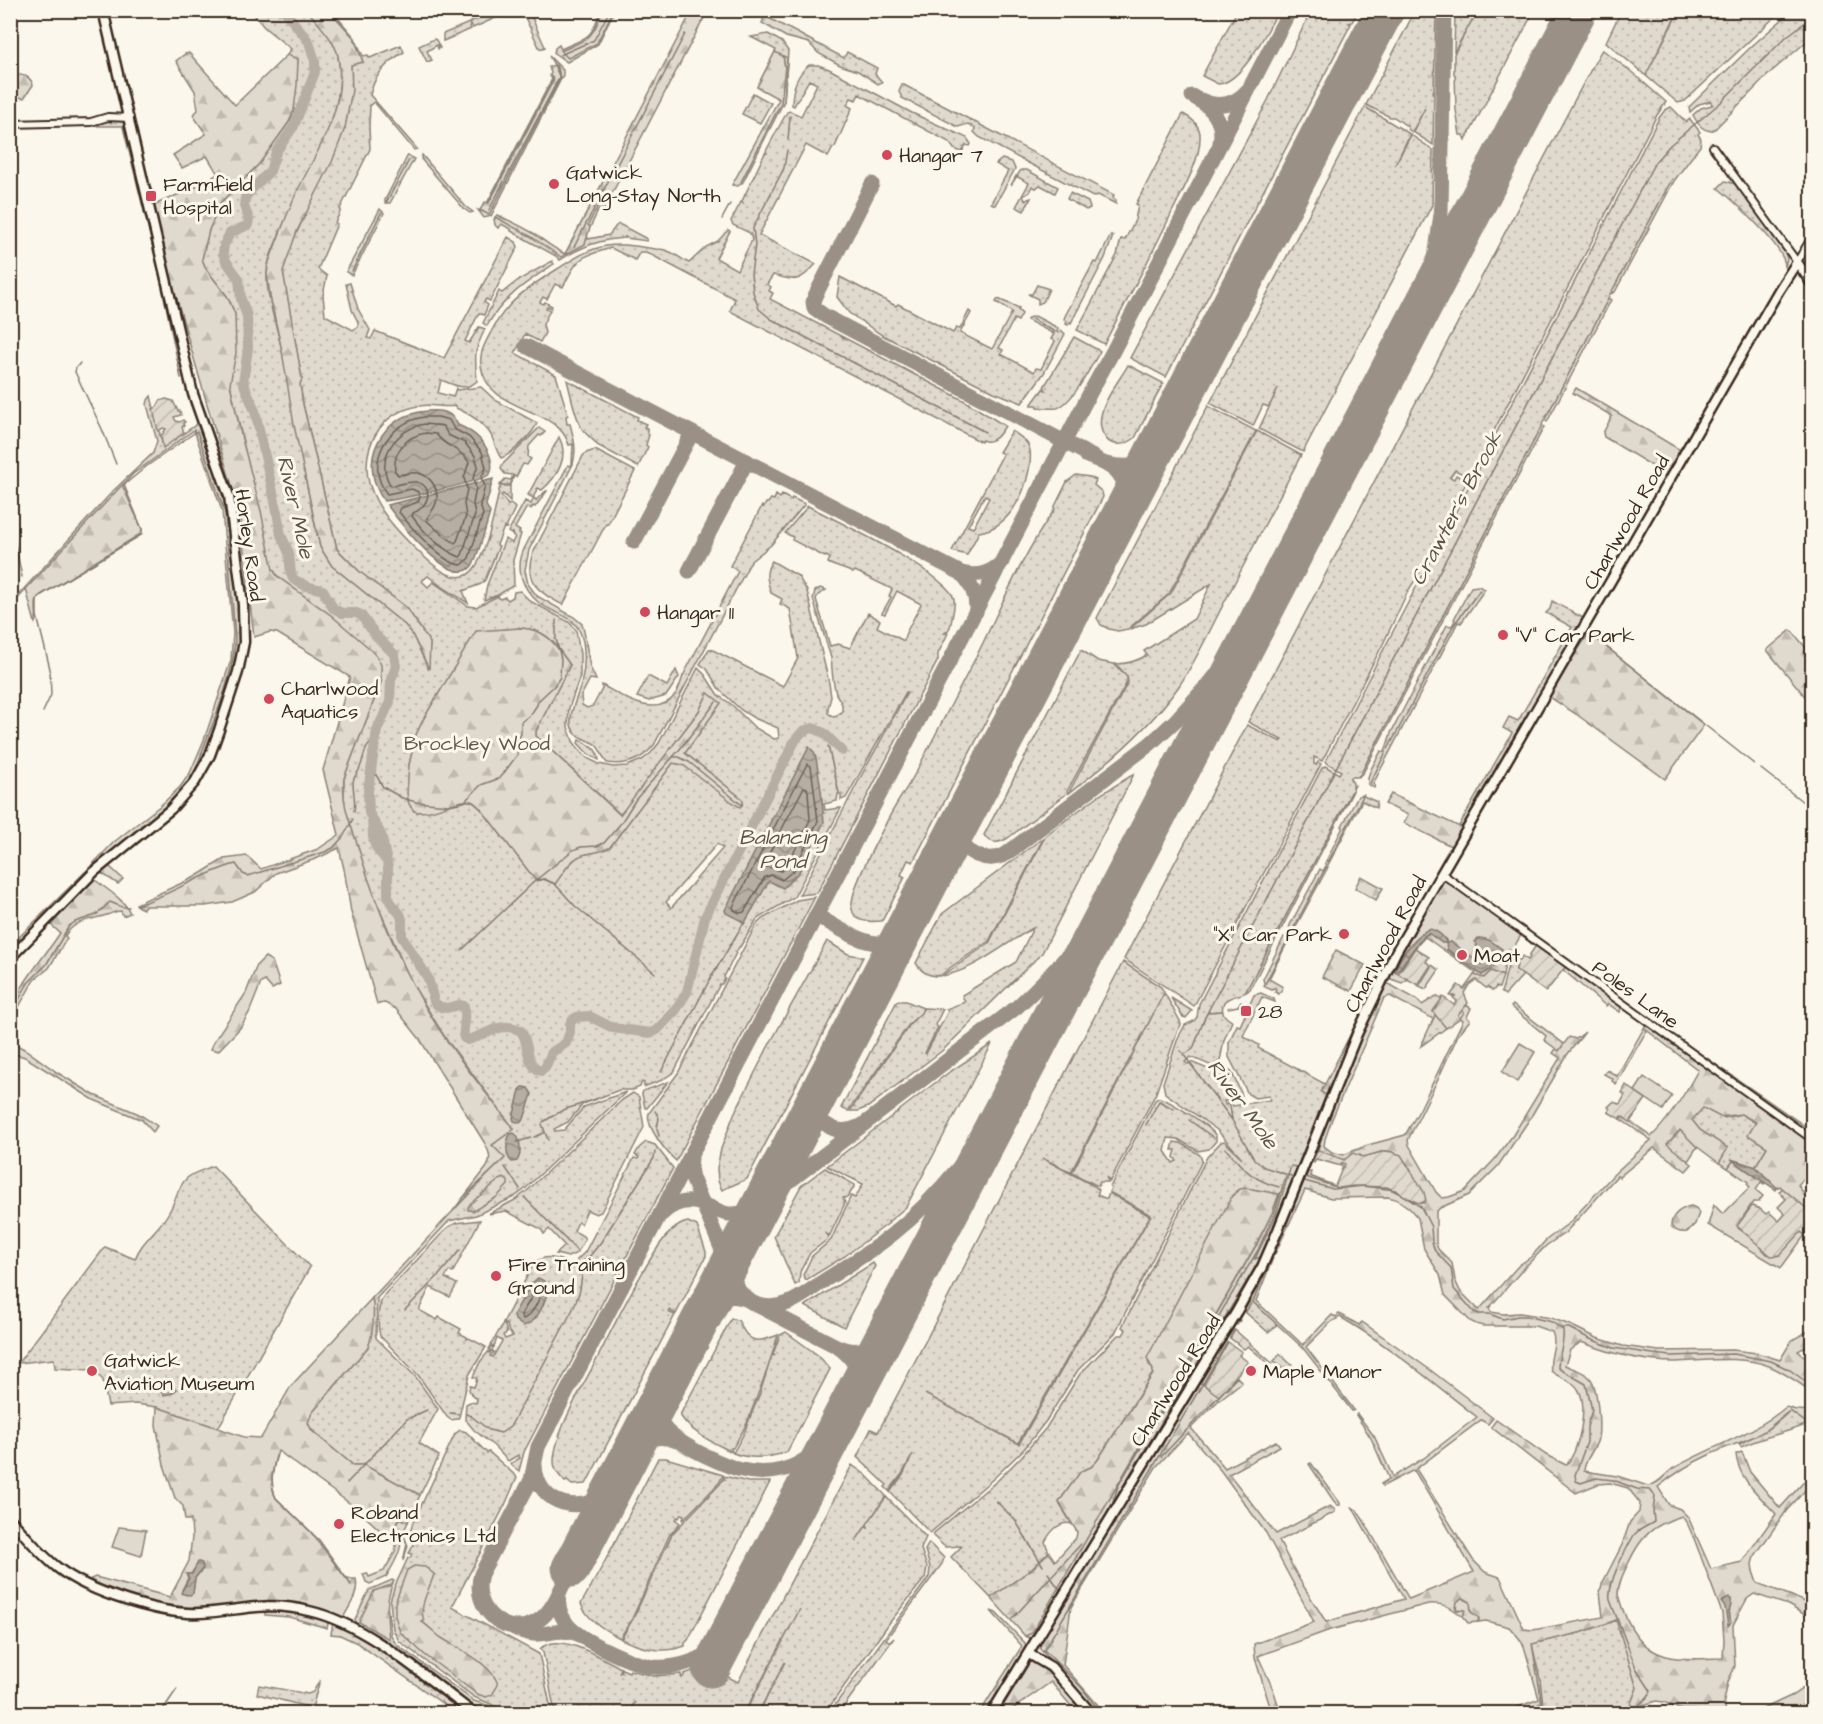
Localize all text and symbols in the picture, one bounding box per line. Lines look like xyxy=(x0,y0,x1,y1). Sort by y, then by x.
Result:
place label: Hangar 7 xyxy=(899,142,983,171)
marker: Hangar 7 xyxy=(880,148,894,162)
place label: Gatwick Long-Stay North xyxy=(566,159,721,211)
place label: Farmfield Hospital xyxy=(163,171,253,222)
marker: Gatwick Long-Stay North xyxy=(547,177,561,191)
marker: Farmfield Hospital xyxy=(144,189,158,203)
water label: Crawter's Brook xyxy=(1404,425,1510,591)
street label: Charlwood Road xyxy=(1577,450,1677,595)
water label: River Mole xyxy=(270,453,322,563)
street label: Horley Road xyxy=(226,487,271,603)
place label: Hangar 11 xyxy=(657,599,734,628)
marker: Hangar 11 xyxy=(638,605,652,619)
place label: "V" Car Park xyxy=(1515,622,1635,650)
marker: "V" Car Park xyxy=(1496,628,1510,642)
place label: Charlwood Aquatics xyxy=(281,675,378,726)
marker: Charlwood Aquatics xyxy=(262,692,276,706)
park label: Brockley Wood xyxy=(404,730,550,759)
water label: Balancing Pond xyxy=(739,823,828,876)
street label: Charlwood Road xyxy=(1338,871,1434,1018)
place label: "X" Car Park xyxy=(1213,921,1332,949)
marker: "X" Car Park xyxy=(1337,927,1351,941)
place label: Moat xyxy=(1474,942,1520,970)
marker: Moat xyxy=(1455,948,1469,962)
street label: Poles Lane xyxy=(1586,954,1685,1036)
place label: 28 xyxy=(1258,998,1282,1026)
marker: 28 xyxy=(1239,1004,1253,1018)
water label: River Mole xyxy=(1200,1054,1286,1156)
place label: Fire Training Ground xyxy=(508,1251,625,1302)
marker: Fire Training Ground xyxy=(489,1269,503,1283)
street label: Charlwood Road xyxy=(1124,1309,1228,1452)
place label: Gatwick Aviation Museum xyxy=(104,1347,254,1398)
place label: Maple Manor xyxy=(1263,1358,1382,1386)
marker: Gatwick Aviation Museum xyxy=(85,1364,99,1378)
marker: Maple Manor xyxy=(1244,1364,1258,1378)
place label: Roband Electronics Ltd xyxy=(351,1499,496,1550)
marker: Roband Electronics Ltd xyxy=(332,1517,346,1531)

